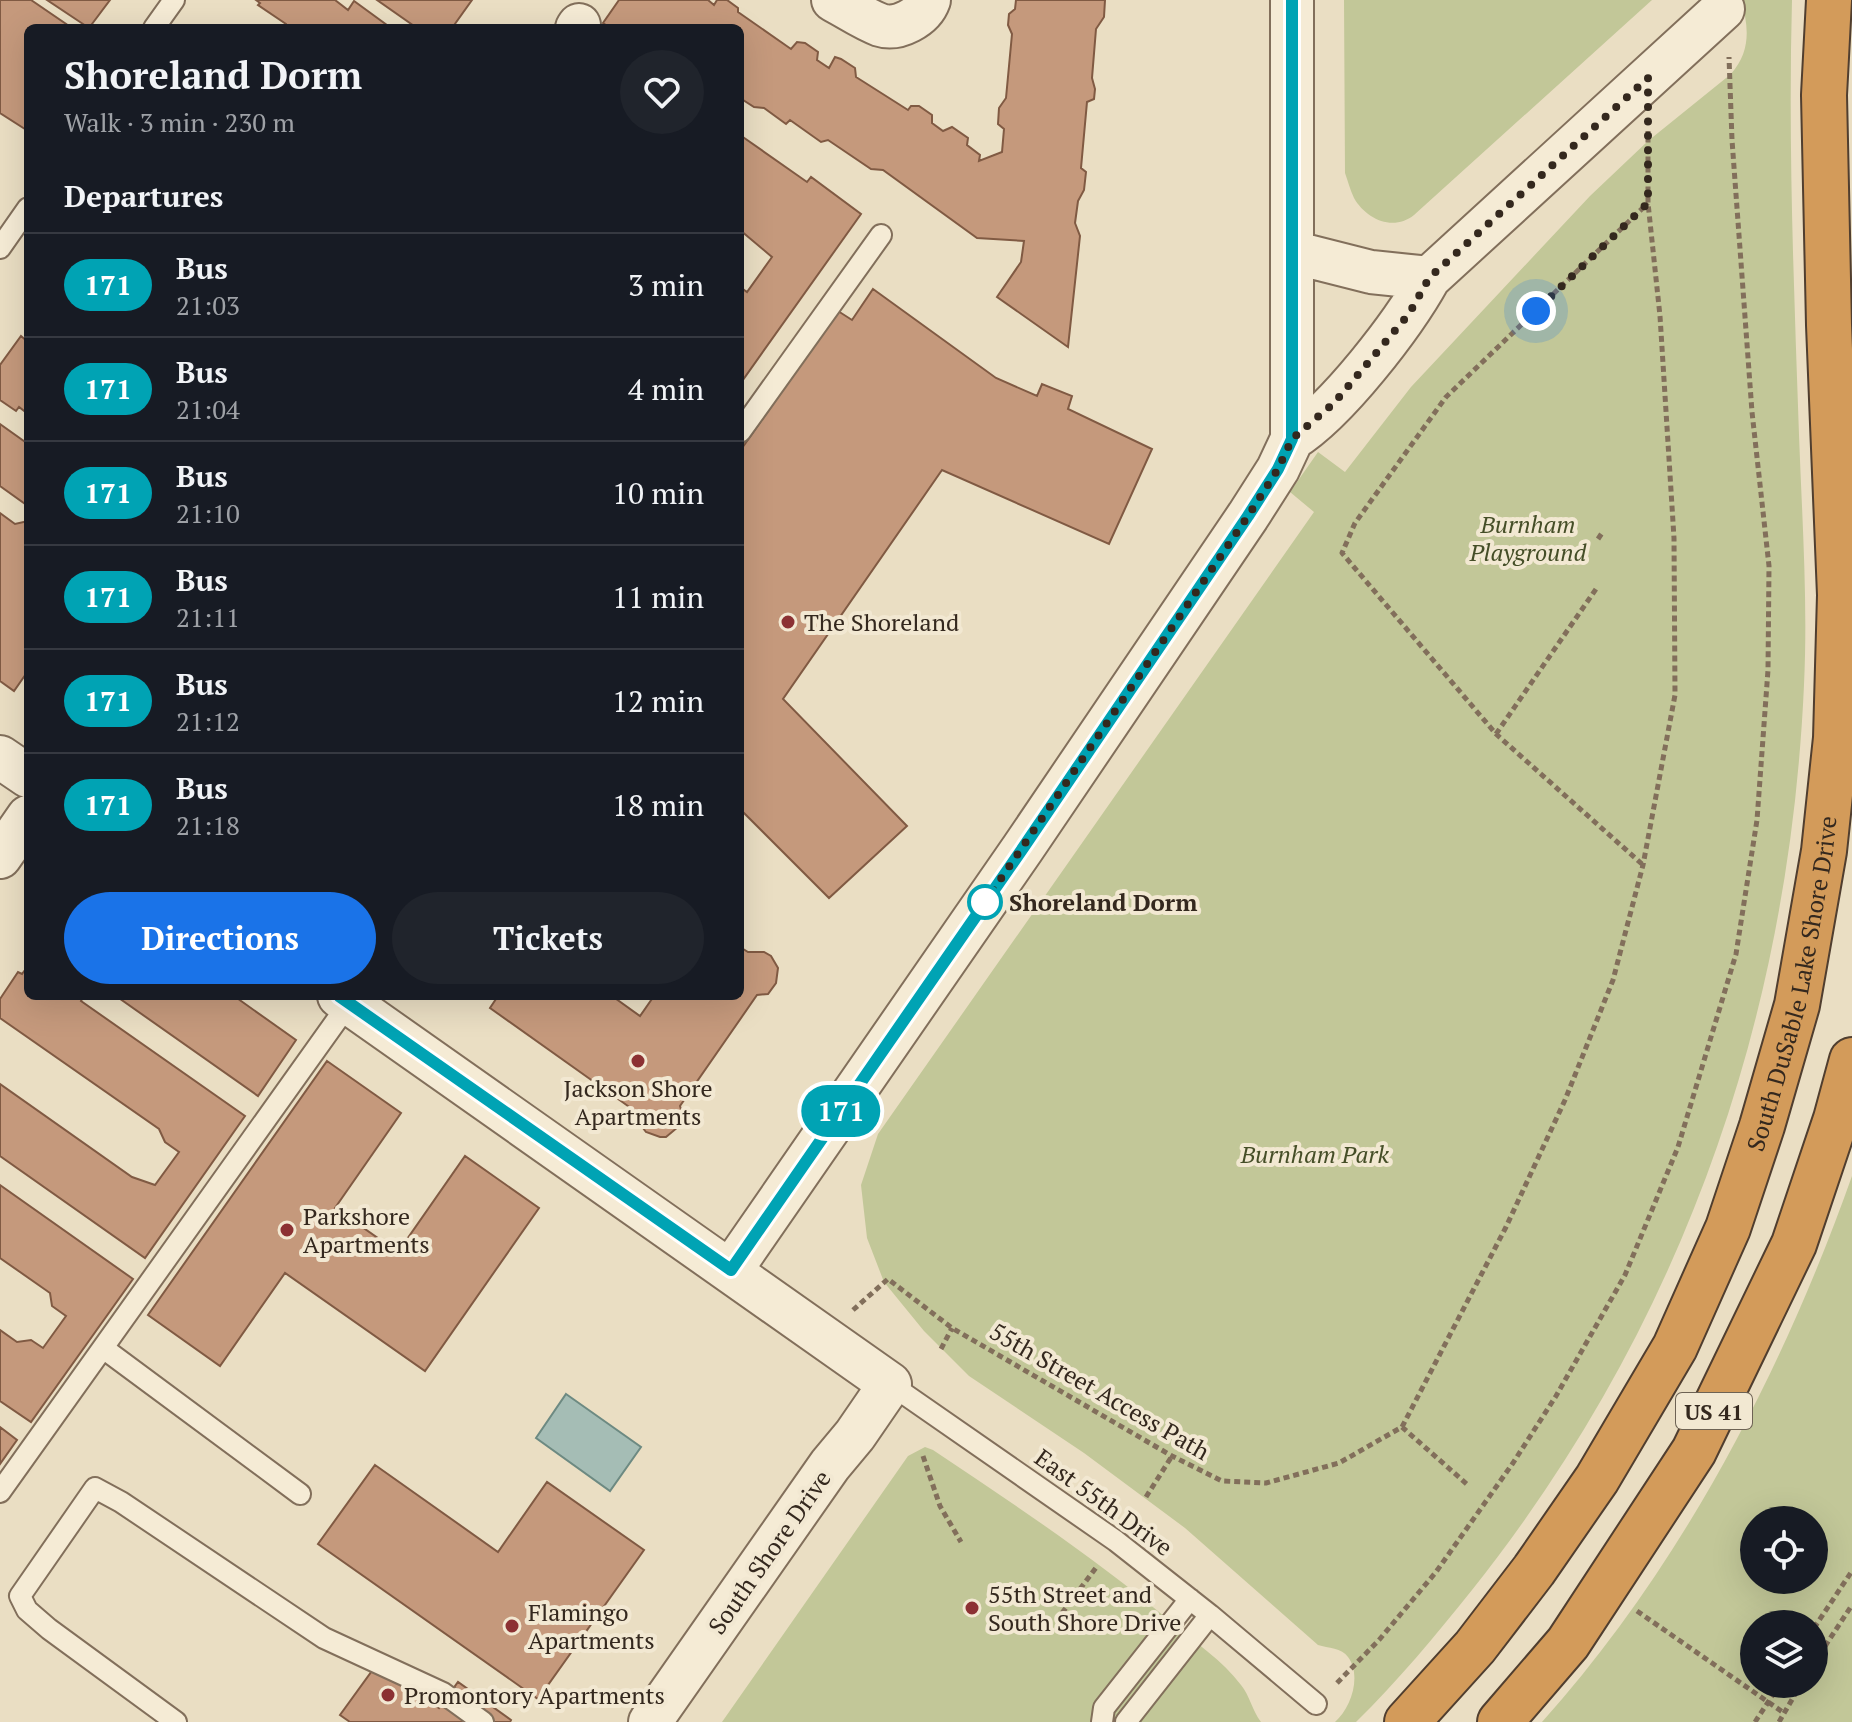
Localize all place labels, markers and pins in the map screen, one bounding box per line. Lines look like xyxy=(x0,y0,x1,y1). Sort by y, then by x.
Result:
place label: The Shoreland xyxy=(804,606,959,638)
marker: The Shoreland xyxy=(779,613,797,631)
marker: Shoreland Dorm xyxy=(968,885,1002,919)
place label: Shoreland Dorm xyxy=(1009,886,1197,918)
marker: Jackson Shore Apartments xyxy=(629,1052,647,1070)
place label: Jackson Shore Apartments xyxy=(563,1072,713,1132)
place label: Parkshore Apartments xyxy=(303,1200,430,1260)
marker: Parkshore Apartments xyxy=(278,1221,296,1239)
place label: 55th Street and South Shore Drive xyxy=(988,1578,1181,1638)
place label: Flamingo Apartments xyxy=(528,1596,655,1656)
marker: 55th Street and South Shore Drive xyxy=(963,1599,981,1617)
marker: Flamingo Apartments xyxy=(503,1617,521,1635)
place label: Promontory Apartments xyxy=(404,1679,665,1711)
marker: Promontory Apartments xyxy=(379,1686,397,1704)

